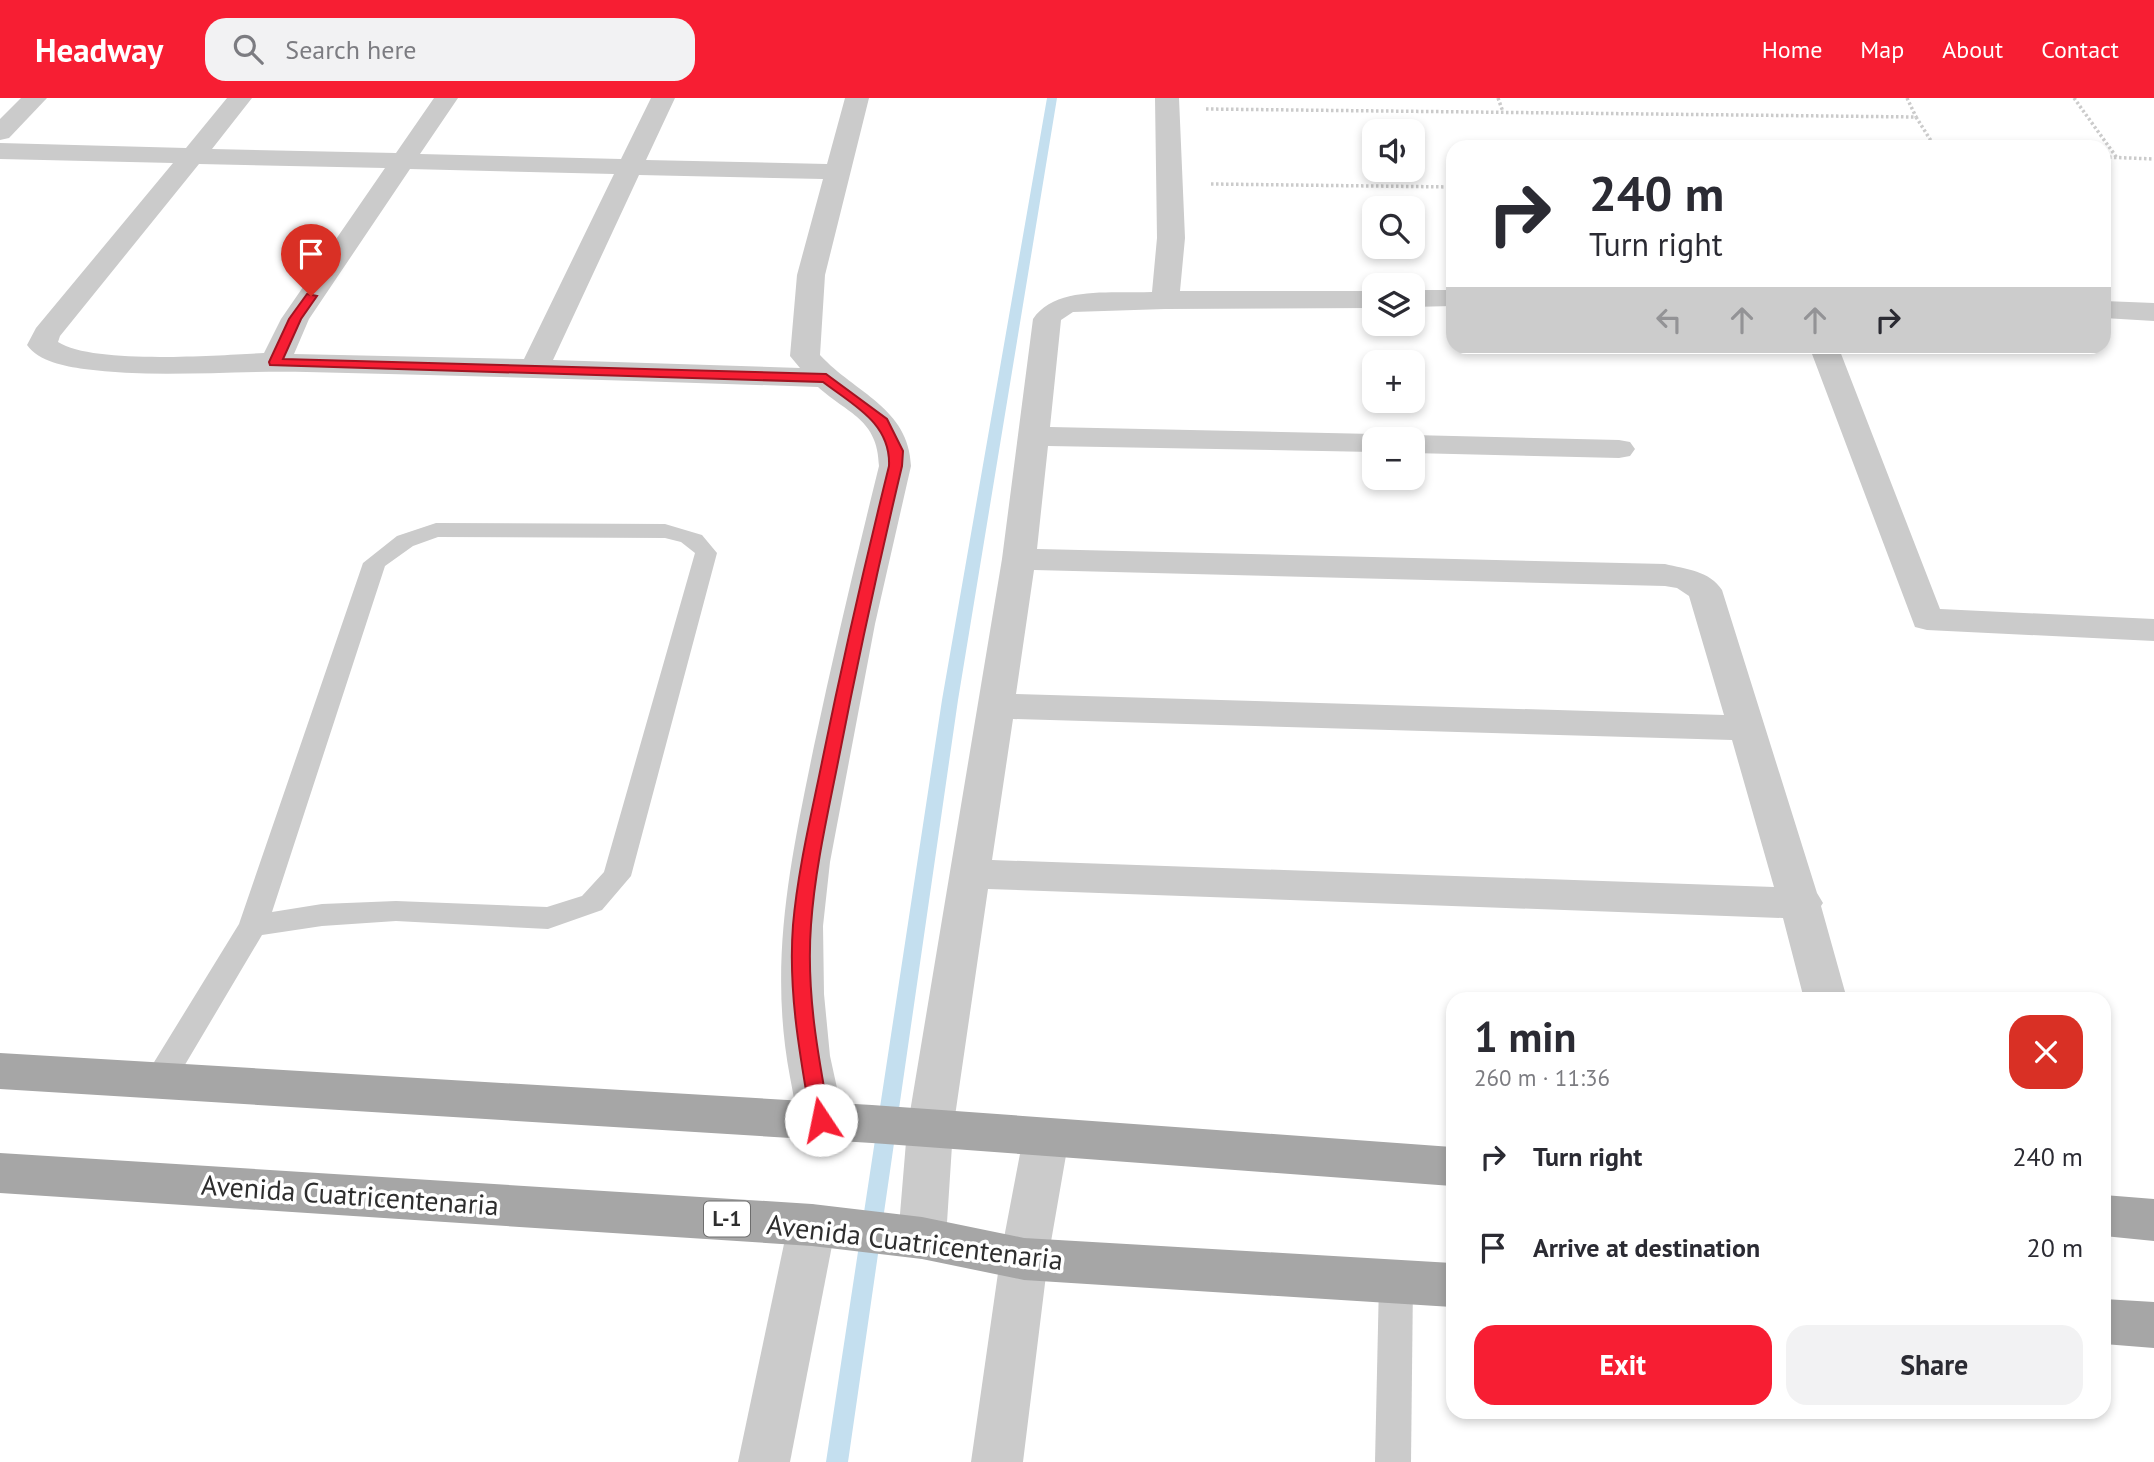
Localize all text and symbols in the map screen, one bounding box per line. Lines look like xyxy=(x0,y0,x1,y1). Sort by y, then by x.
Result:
search box xyxy=(205,18,695,81)
text: Headway xyxy=(35,28,163,71)
icon: search xyxy=(229,30,267,68)
text: Search here xyxy=(285,33,416,66)
text: Home xyxy=(1762,34,1822,65)
text: Map xyxy=(1860,34,1904,65)
text: About xyxy=(1942,34,2003,65)
text: Contact xyxy=(2041,34,2119,65)
map controls xyxy=(1362,119,1425,490)
button: sound xyxy=(1362,119,1425,182)
text: 240 m xyxy=(1589,161,1724,225)
icon: right xyxy=(1474,168,1565,259)
button: search xyxy=(1362,196,1425,259)
text: Turn right xyxy=(1589,223,1723,265)
pin xyxy=(281,224,341,296)
icon: arrive xyxy=(292,235,330,273)
button: layers xyxy=(1362,273,1425,336)
icon: left xyxy=(1650,301,1688,339)
icon: ahead xyxy=(1723,301,1761,339)
icon: ahead xyxy=(1796,301,1834,339)
icon: right xyxy=(1869,301,1907,339)
button: + xyxy=(1362,350,1425,413)
button: − xyxy=(1362,427,1425,490)
text: 1 min xyxy=(1474,1009,1576,1064)
button: close xyxy=(2009,1015,2083,1089)
text: 260 m · 11:36 xyxy=(1474,1063,1610,1092)
position arrow xyxy=(784,1083,858,1157)
icon: right xyxy=(1474,1138,1512,1176)
text: Turn right xyxy=(1533,1140,1642,1173)
text: 240 m xyxy=(2012,1140,2083,1173)
street label: Avenida Cuatricentenaria xyxy=(200,1166,500,1223)
road number: L-1 xyxy=(704,1202,750,1236)
street label: Avenida Cuatricentenaria xyxy=(765,1205,1065,1278)
icon: arrive xyxy=(1474,1229,1512,1267)
text: Arrive at destination xyxy=(1533,1231,1760,1264)
text: 20 m xyxy=(2027,1231,2083,1264)
button: Exit xyxy=(1474,1325,1772,1405)
button: Share xyxy=(1786,1325,2083,1405)

